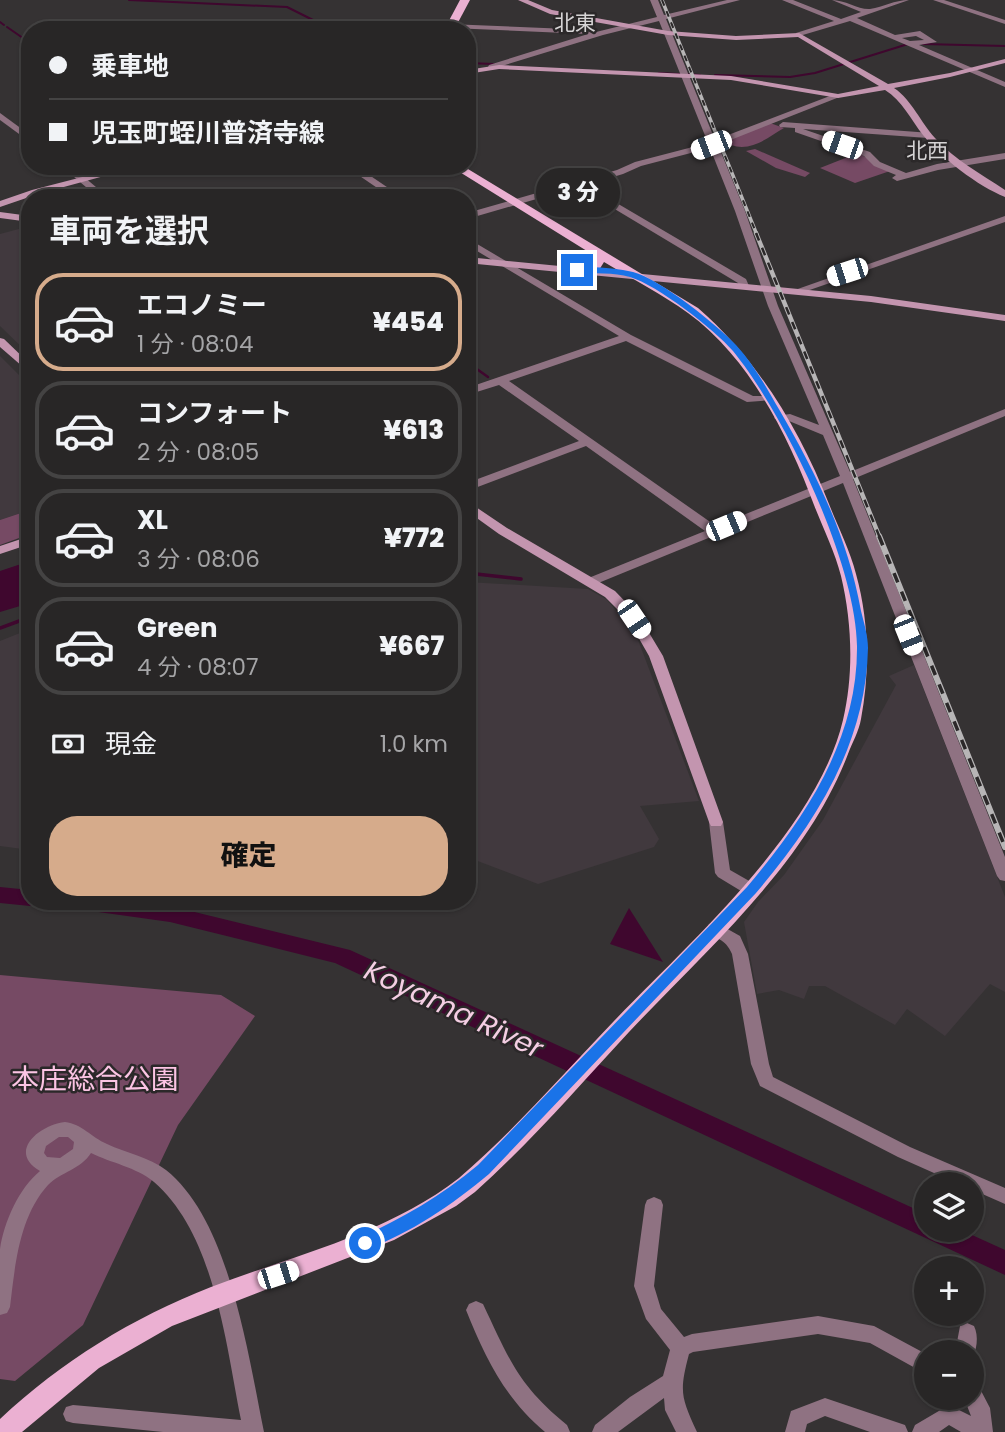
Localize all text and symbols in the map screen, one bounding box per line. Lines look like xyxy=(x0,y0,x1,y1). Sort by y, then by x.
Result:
district label: 北東 xyxy=(554,8,596,37)
text: 乗車地 xyxy=(91,48,169,84)
text: 児玉町蛭川普済寺線 xyxy=(91,115,325,151)
car xyxy=(688,128,735,162)
car xyxy=(819,128,866,162)
district label: 北西 xyxy=(906,136,948,165)
callout: 3 分 xyxy=(535,168,619,218)
text: 3 分 xyxy=(557,176,599,208)
text: 車両を選択 xyxy=(49,208,209,253)
route end xyxy=(561,254,593,286)
car xyxy=(824,256,871,288)
text: エコノミー xyxy=(137,287,267,323)
icon: car xyxy=(53,291,116,354)
text: ¥454 xyxy=(373,304,444,340)
text: 1 分 · 08:04 xyxy=(137,328,253,360)
text: コンフォート xyxy=(137,395,292,431)
icon: car xyxy=(53,399,116,462)
text: ¥613 xyxy=(383,412,444,448)
text: 2 分 · 08:05 xyxy=(137,436,259,468)
text: XL xyxy=(137,502,168,538)
icon: car xyxy=(53,507,116,570)
car xyxy=(703,508,750,544)
text: ¥772 xyxy=(384,520,444,556)
text: 3 分 · 08:06 xyxy=(137,543,260,575)
car xyxy=(614,596,655,642)
text: Green xyxy=(137,610,218,646)
car xyxy=(891,612,926,658)
icon: car xyxy=(53,615,116,678)
text: ¥667 xyxy=(379,628,444,664)
text: 4 分 · 08:07 xyxy=(137,651,259,683)
icon: cash xyxy=(49,725,87,763)
text: 現金 xyxy=(105,726,157,762)
text: 1.0 km xyxy=(380,728,448,760)
button: 確定 xyxy=(49,816,448,896)
water label: Koyama River xyxy=(358,951,550,1068)
park label: 本庄総合公園 xyxy=(11,1060,179,1099)
map controls xyxy=(914,1172,984,1410)
button: layers xyxy=(914,1172,984,1242)
route start xyxy=(349,1227,381,1259)
button: + xyxy=(914,1256,984,1326)
car xyxy=(255,1259,302,1291)
button: − xyxy=(914,1340,984,1410)

